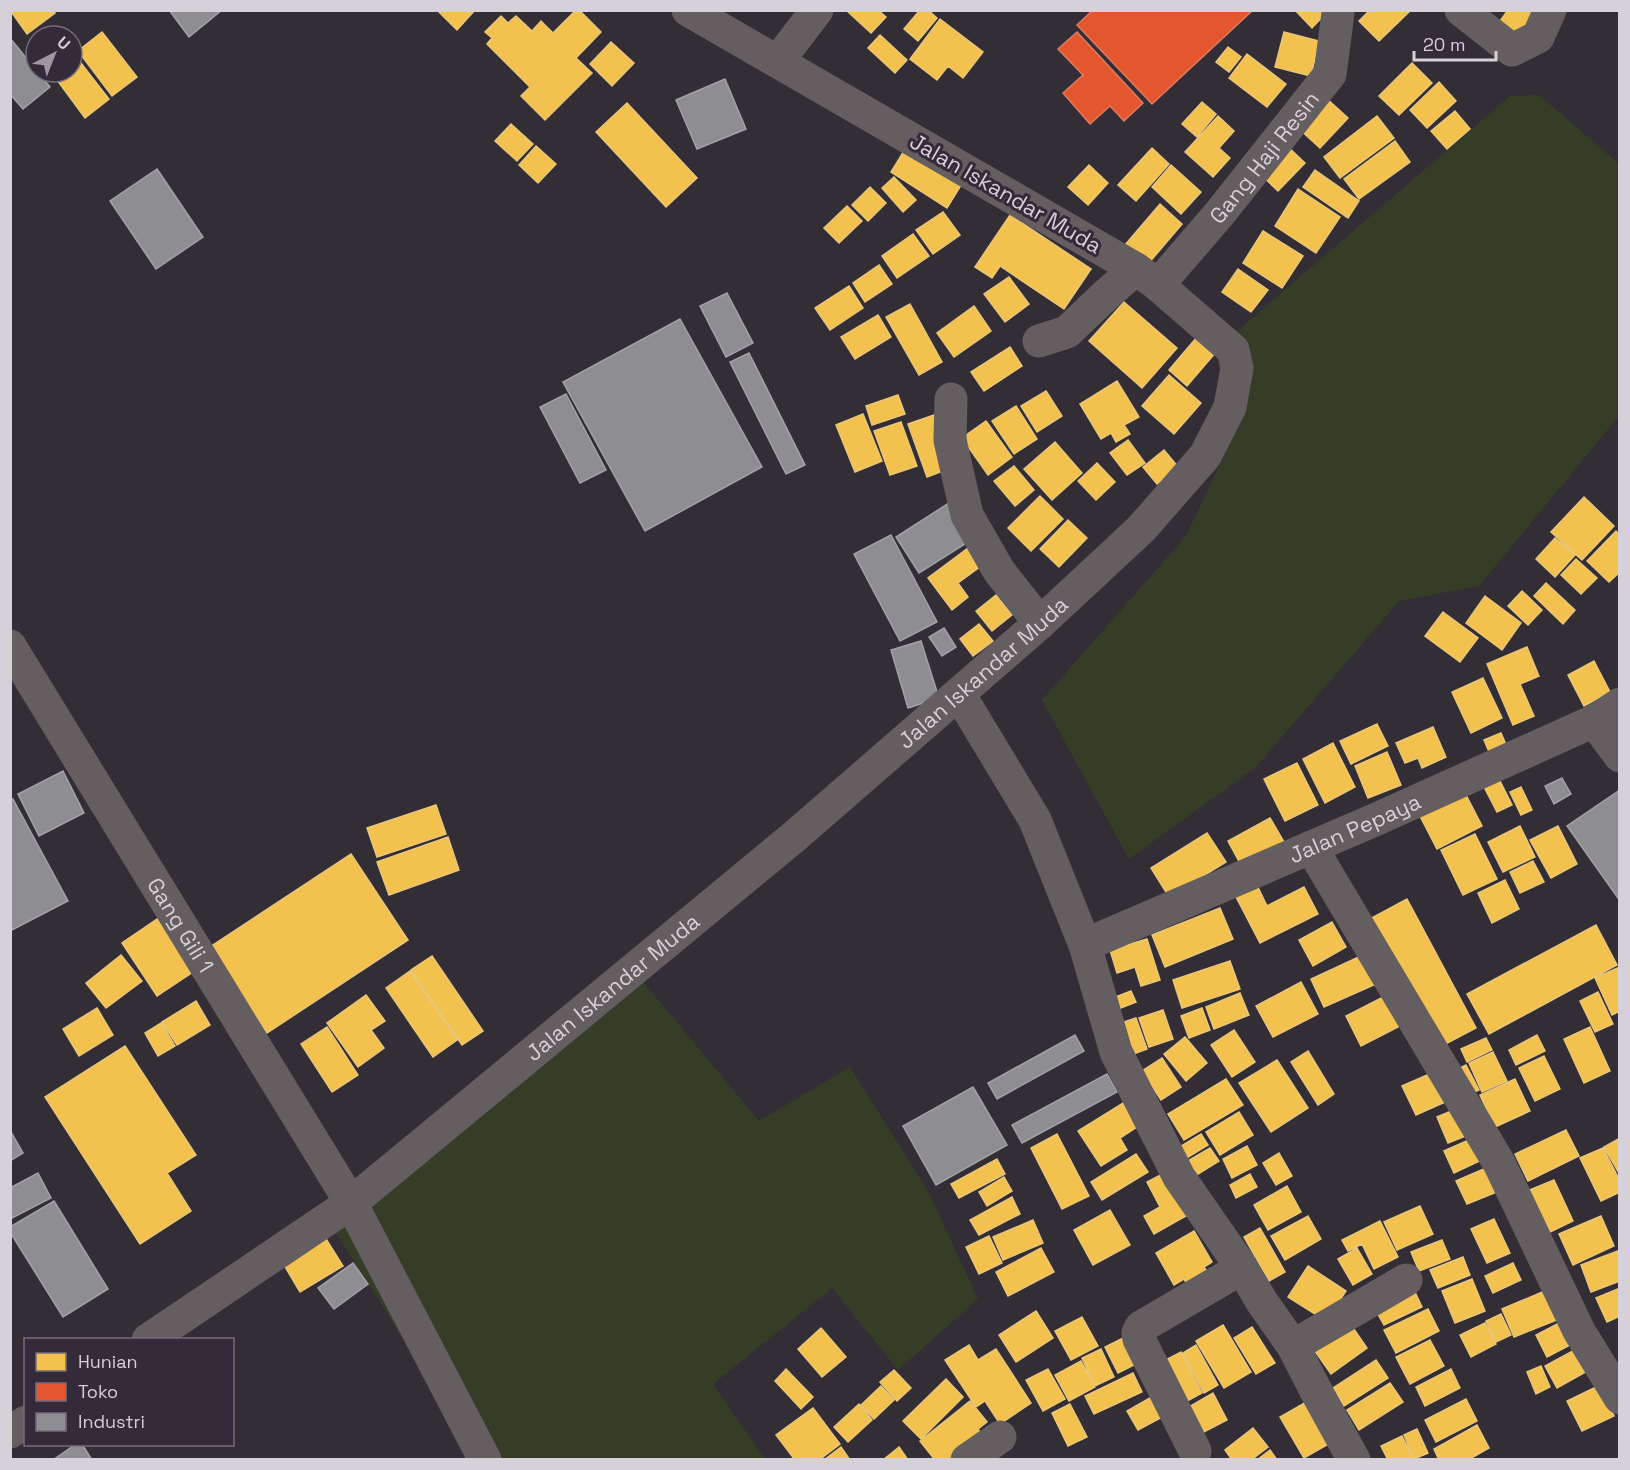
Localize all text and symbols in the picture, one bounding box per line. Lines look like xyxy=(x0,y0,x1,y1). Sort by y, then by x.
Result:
north arrow xyxy=(24,24,84,84)
scale bar xyxy=(1414,24,1496,62)
text: U xyxy=(53,32,75,55)
text: 20 m xyxy=(1423,33,1466,56)
street label: Gang Haji Resin xyxy=(1203,85,1325,230)
street label: Jalan Iskandar Muda xyxy=(905,127,1107,260)
street label: Jalan Iskandar Muda xyxy=(892,590,1074,754)
street label: Jalan Pepaya xyxy=(1285,787,1425,869)
street label: Gang Gili 1 xyxy=(141,872,220,977)
street label: Jalan Iskandar Muda xyxy=(520,907,705,1067)
legend xyxy=(24,1338,234,1446)
text: Hunian xyxy=(78,1350,138,1373)
text: Toko xyxy=(78,1380,118,1403)
text: Industri xyxy=(78,1410,145,1433)

